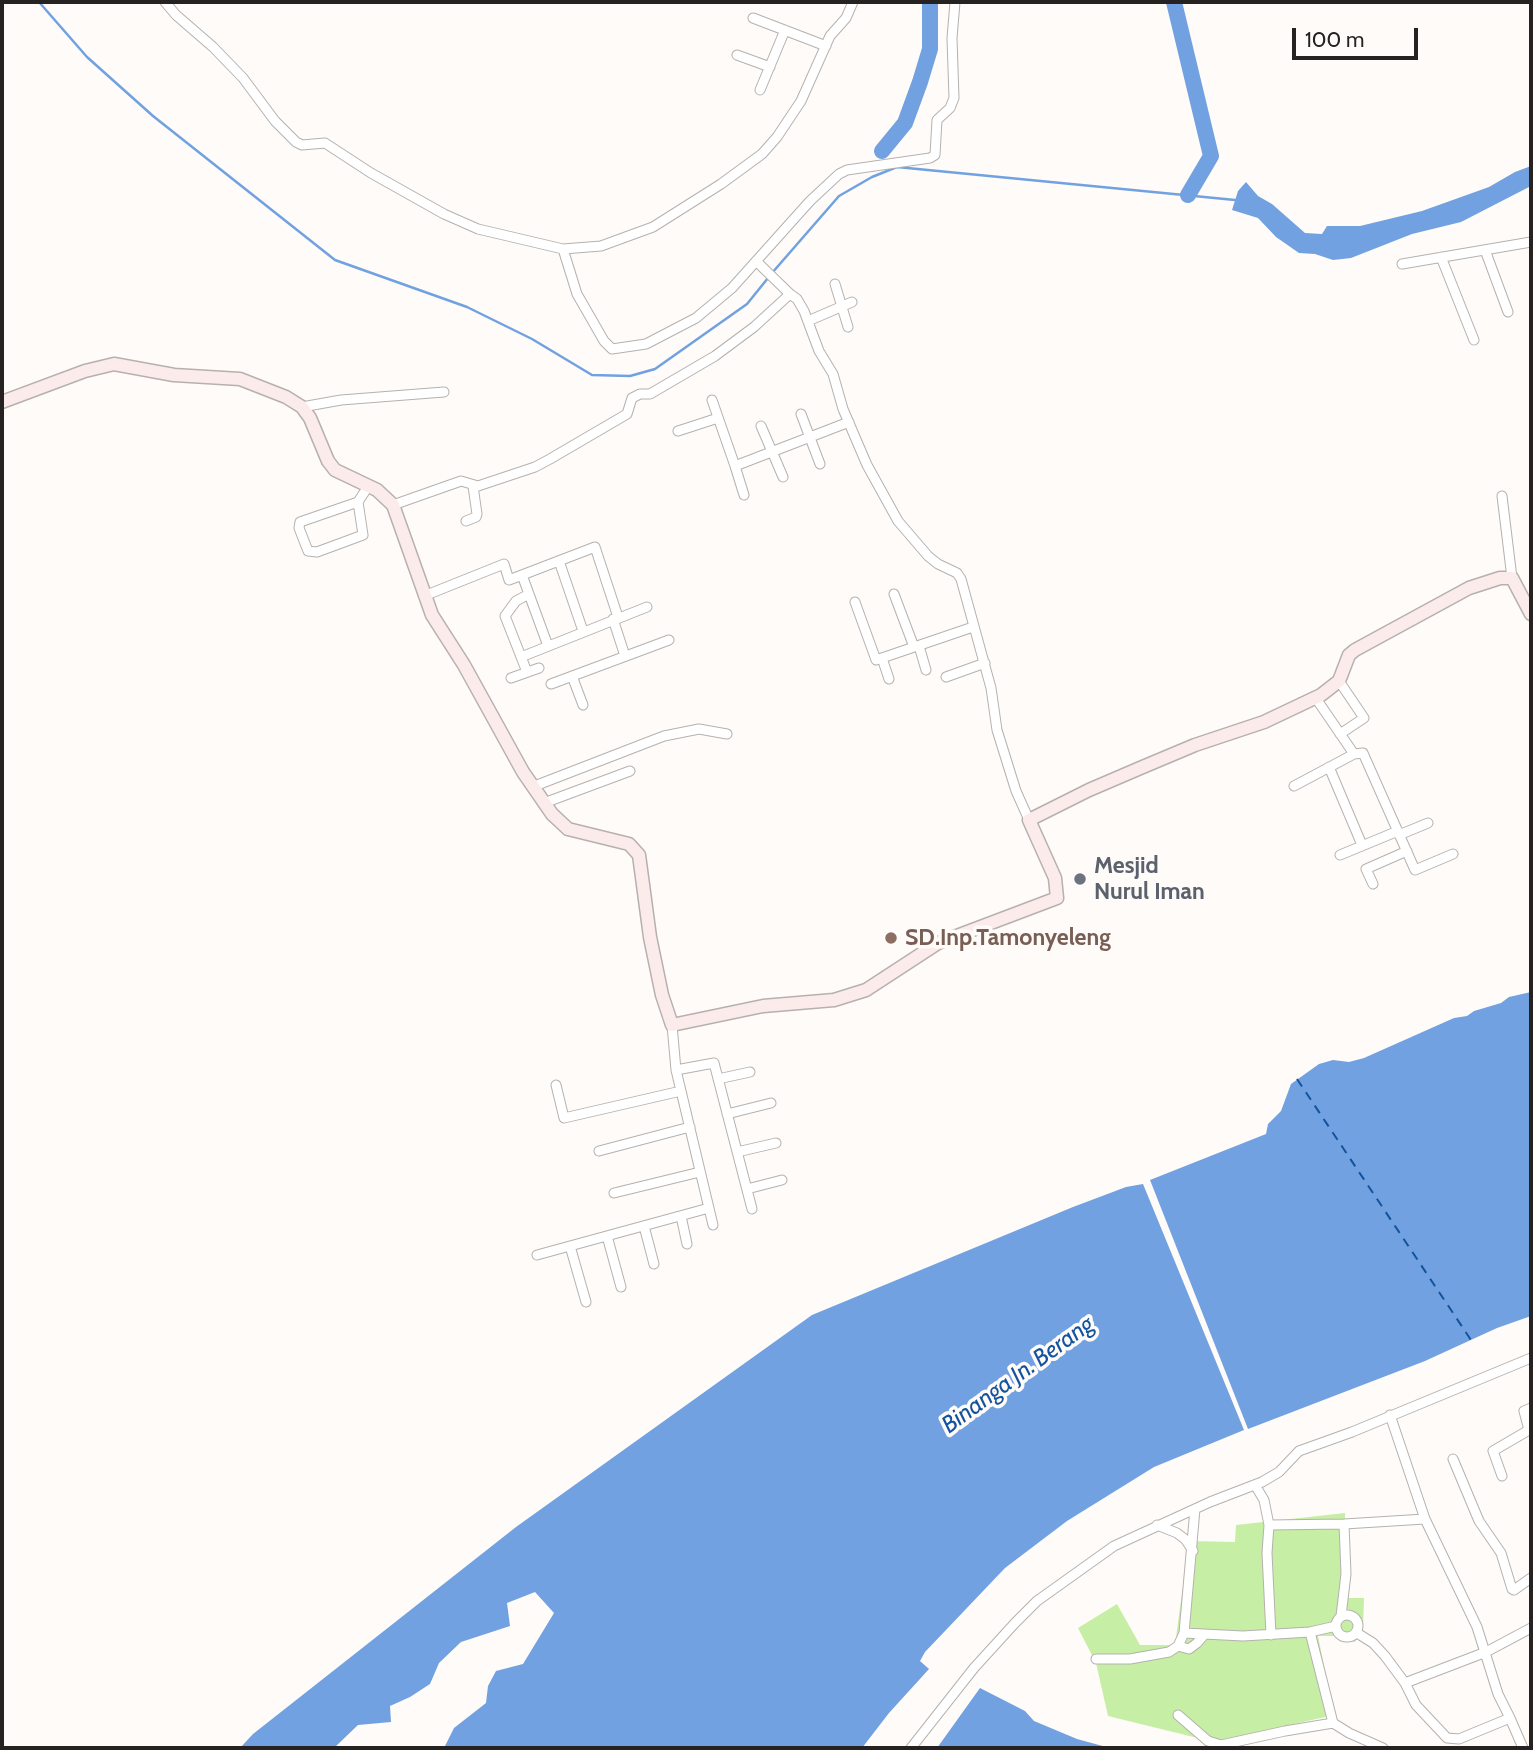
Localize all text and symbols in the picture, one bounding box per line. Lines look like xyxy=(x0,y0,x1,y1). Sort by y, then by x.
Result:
scale bar xyxy=(1295,14,1421,58)
text: 100 m xyxy=(1305,27,1364,52)
place label: Mesjid Nurul Iman xyxy=(1094,852,1205,906)
marker: Mesjid Nurul Iman xyxy=(1072,871,1088,887)
place label: SD.Inp.Tamonyeleng xyxy=(905,924,1111,952)
marker: SD.Inp.Tamonyeleng xyxy=(883,930,899,946)
water label: Binanga Jn. Berang xyxy=(936,1310,1100,1440)

